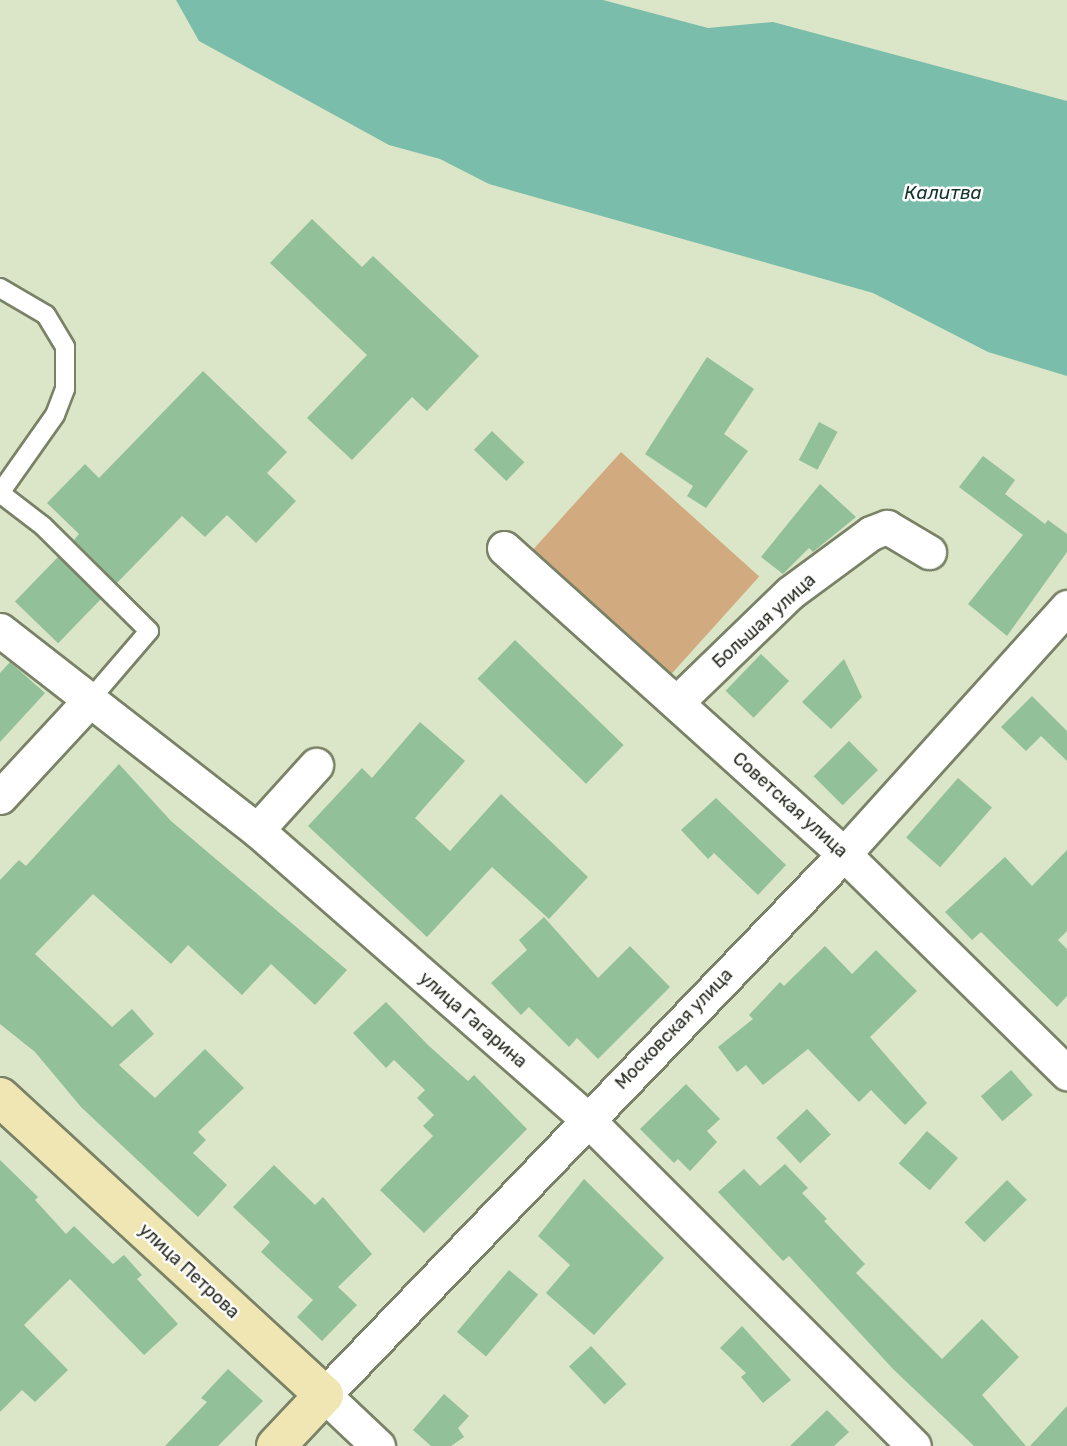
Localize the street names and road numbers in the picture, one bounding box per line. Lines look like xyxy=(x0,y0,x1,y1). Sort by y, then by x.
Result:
street label: Большая улица xyxy=(708,569,820,673)
street label: Советская улица xyxy=(728,748,852,862)
street label: Московская улица xyxy=(611,964,737,1094)
street label: улица Гагарина xyxy=(415,967,531,1073)
street label: улица Петрова xyxy=(134,1219,244,1323)

